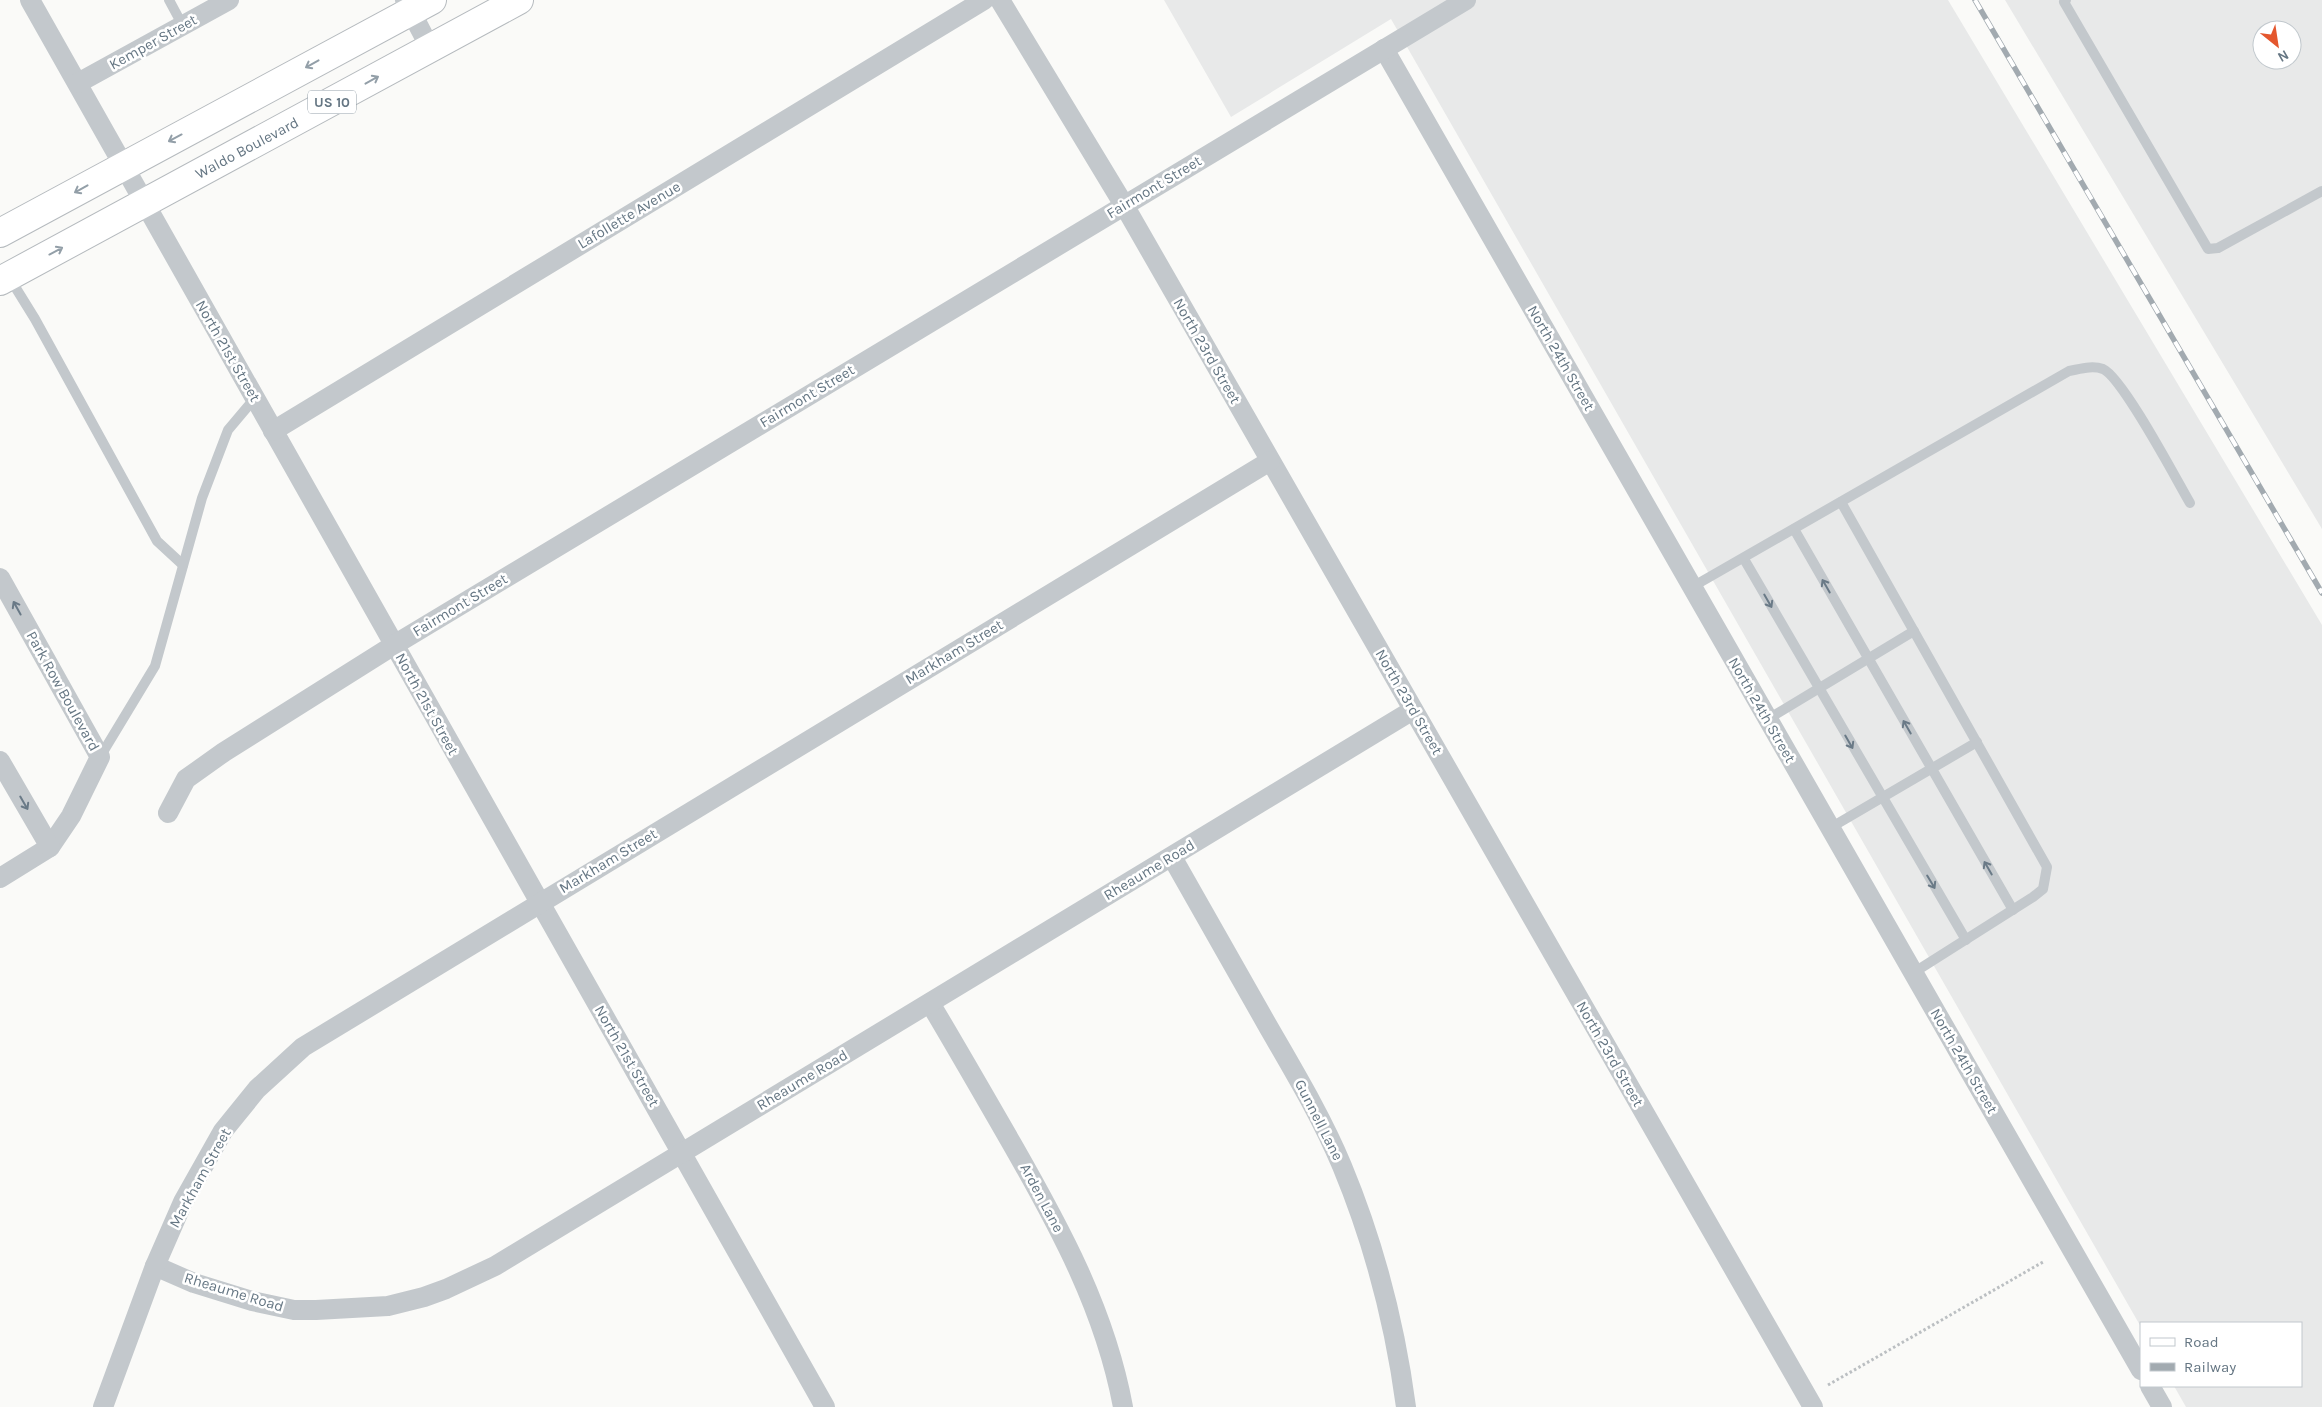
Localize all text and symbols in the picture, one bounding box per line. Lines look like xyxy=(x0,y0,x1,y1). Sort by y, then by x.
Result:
street label: Kemper Street xyxy=(106,10,200,74)
north arrow xyxy=(2252,20,2302,70)
text: N xyxy=(2275,46,2292,66)
one-way arrow xyxy=(304,59,319,69)
one-way arrow xyxy=(365,75,380,85)
road number: US 10 xyxy=(308,90,356,114)
street label: Waldo Boulevard xyxy=(192,113,302,183)
one-way arrow xyxy=(168,133,183,143)
street label: Fairmont Street xyxy=(1103,151,1205,222)
street label: Lafollette Avenue xyxy=(574,177,684,253)
one-way arrow xyxy=(74,185,89,194)
one-way arrow xyxy=(48,246,63,256)
street label: North 23rd Street xyxy=(1170,295,1245,407)
street label: North 21st Street xyxy=(192,297,264,405)
street label: North 24th Street xyxy=(1524,302,1599,414)
street label: Fairmont Street xyxy=(756,360,858,431)
street label: Fairmont Street xyxy=(409,569,511,640)
one-way arrow xyxy=(1821,580,1831,594)
one-way arrow xyxy=(1763,593,1773,608)
one-way arrow xyxy=(11,601,21,616)
street label: Markham Street xyxy=(902,616,1006,688)
street label: Park Row Boulevard xyxy=(23,628,103,754)
street label: North 23rd Street xyxy=(1372,646,1447,758)
street label: North 21st Street xyxy=(391,650,463,759)
street label: North 24th Street xyxy=(1725,654,1800,766)
one-way arrow xyxy=(1901,721,1911,735)
one-way arrow xyxy=(1844,734,1854,748)
one-way arrow xyxy=(20,796,30,810)
street label: Markham Street xyxy=(556,825,660,897)
street label: Rheaume Road xyxy=(1100,836,1198,904)
one-way arrow xyxy=(1983,861,1993,875)
one-way arrow xyxy=(1927,874,1937,888)
street label: North 23rd Street xyxy=(1573,998,1648,1110)
street label: North 21st Street xyxy=(591,1002,663,1110)
street label: North 24th Street xyxy=(1927,1005,2002,1117)
street label: Rheaume Road xyxy=(753,1046,851,1114)
street label: Gunnell Lane xyxy=(1291,1076,1347,1164)
street label: Markham Street xyxy=(165,1125,235,1231)
street label: Arden Lane xyxy=(1016,1161,1068,1235)
street label: Rheaume Road xyxy=(182,1268,286,1316)
legend xyxy=(2140,1322,2302,1387)
text: Road xyxy=(2184,1333,2219,1351)
text: Railway xyxy=(2184,1358,2236,1376)

